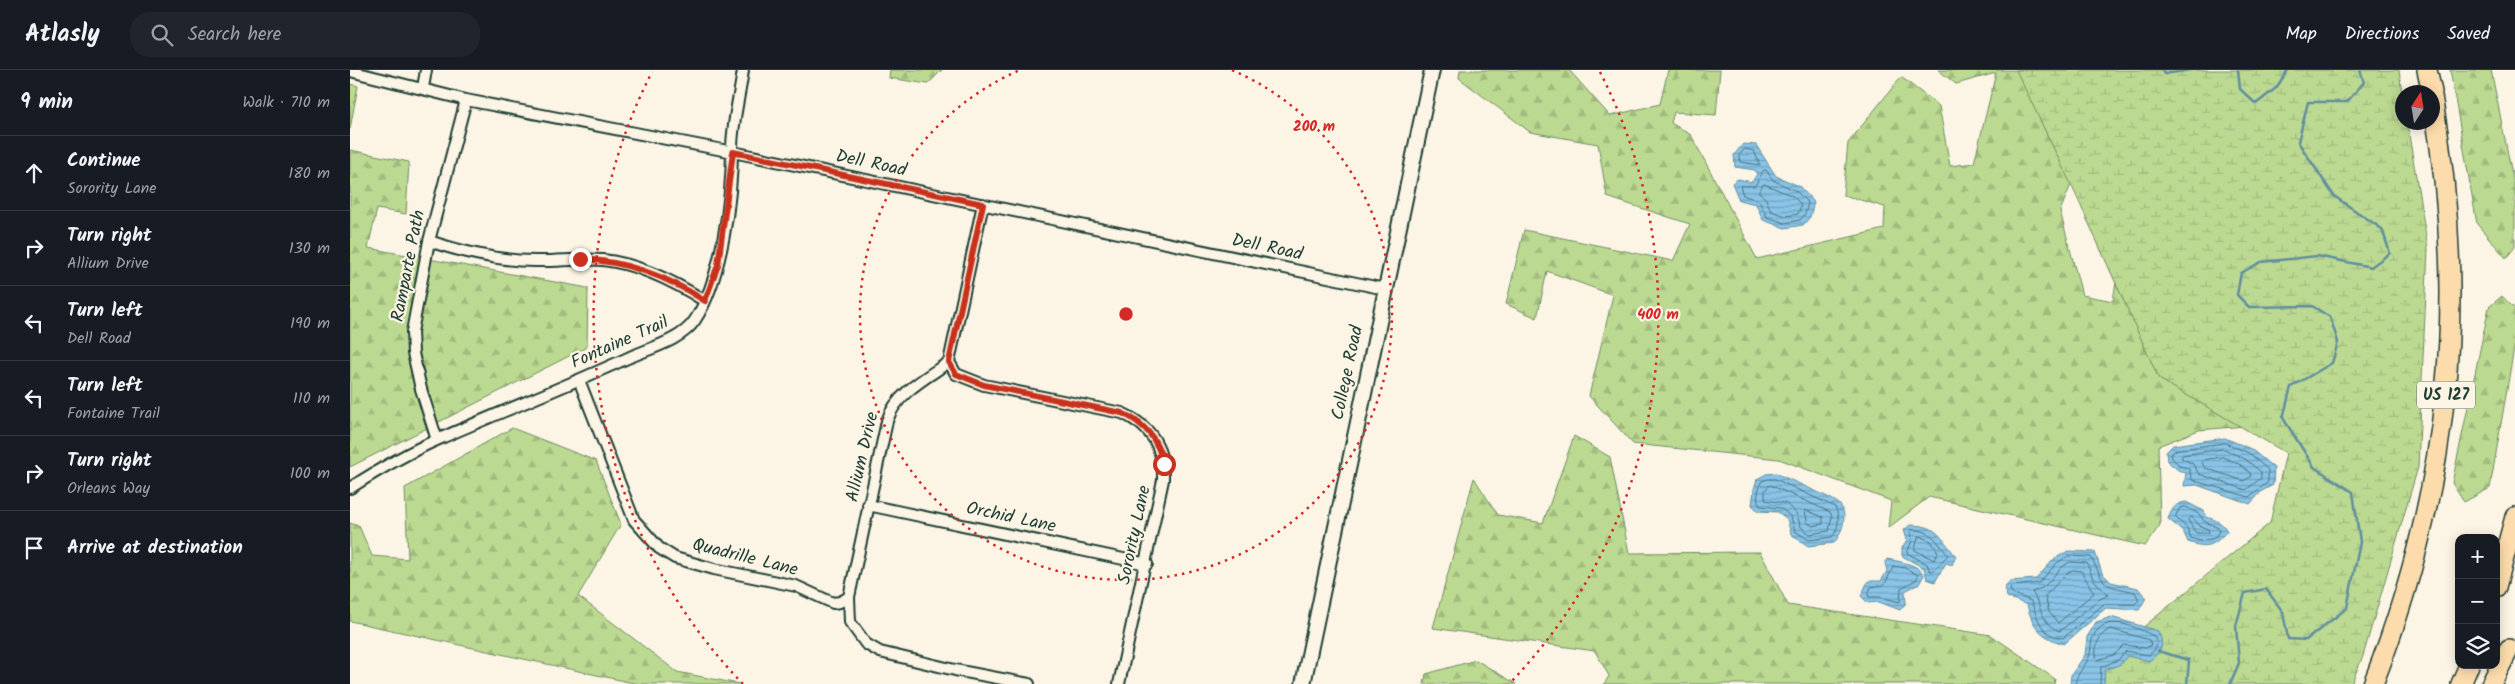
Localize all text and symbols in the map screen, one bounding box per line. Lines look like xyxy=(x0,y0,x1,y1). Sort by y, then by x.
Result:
search box xyxy=(130,12,480,57)
text: Atlasly xyxy=(25,15,100,54)
text: Search here xyxy=(188,20,281,50)
text: Map xyxy=(2285,20,2317,49)
text: Directions xyxy=(2345,20,2419,49)
text: Saved xyxy=(2447,20,2490,49)
icon: search xyxy=(148,21,176,49)
north arrow xyxy=(2395,85,2440,130)
text: 9 min xyxy=(20,86,73,119)
text: Walk · 710 m xyxy=(242,90,330,115)
text: 200 m xyxy=(1293,115,1335,139)
street label: Dell Road xyxy=(833,142,910,186)
text: Continue xyxy=(67,146,140,176)
icon: ahead xyxy=(20,159,48,187)
text: 180 m xyxy=(288,161,330,186)
text: Sorority Lane xyxy=(67,176,156,201)
street label: Ramparte Path xyxy=(384,208,434,324)
text: Turn right xyxy=(67,221,152,251)
street label: Dell Road xyxy=(1229,226,1306,270)
icon: right xyxy=(20,234,48,262)
text: 130 m xyxy=(289,236,330,261)
route end xyxy=(569,248,592,271)
text: Allium Drive xyxy=(67,251,149,276)
text: Turn left xyxy=(67,296,142,326)
text: 400 m xyxy=(1637,303,1679,327)
centre of rings xyxy=(1117,305,1135,323)
street label: Fontaine Trail xyxy=(566,308,674,377)
icon: left xyxy=(20,309,48,337)
text: 190 m xyxy=(290,311,330,336)
street label: College Road xyxy=(1324,322,1372,423)
text: Dell Road xyxy=(67,326,131,351)
text: Turn left xyxy=(67,371,142,401)
road number: US 127 xyxy=(2417,382,2475,408)
icon: left xyxy=(20,384,48,412)
text: 110 m xyxy=(293,386,330,411)
text: Fontaine Trail xyxy=(67,401,160,426)
street label: Allium Drive xyxy=(839,409,887,505)
text: Turn right xyxy=(67,446,152,476)
route start xyxy=(1153,453,1176,476)
icon: right xyxy=(20,459,48,487)
text: 100 m xyxy=(290,461,330,486)
text: Orleans Way xyxy=(67,476,150,501)
street label: Sorority Lane xyxy=(1110,483,1160,587)
street label: Orchid Lane xyxy=(963,494,1059,542)
street label: Quadrille Lane xyxy=(689,531,801,585)
text: Arrive at destination xyxy=(67,533,243,563)
icon: arrive xyxy=(20,534,48,562)
map controls xyxy=(2455,534,2500,669)
button: + xyxy=(2455,534,2500,579)
button: − xyxy=(2455,579,2500,624)
button: layers xyxy=(2455,624,2500,669)

